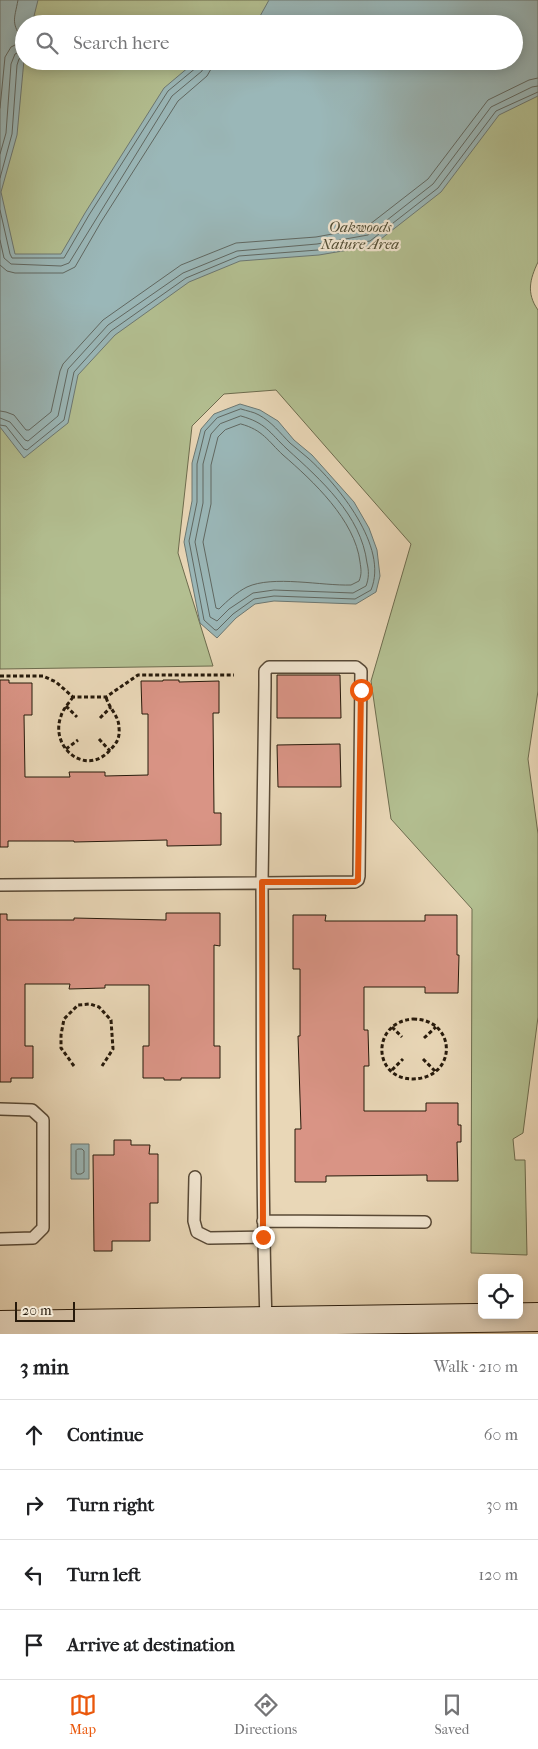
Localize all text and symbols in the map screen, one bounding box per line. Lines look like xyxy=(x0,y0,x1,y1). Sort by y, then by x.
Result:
search box xyxy=(15,15,523,70)
icon: search xyxy=(33,29,61,57)
text: Search here xyxy=(73,32,169,54)
park label: Oakwoods Nature Area xyxy=(320,218,399,253)
route start xyxy=(350,679,373,702)
route end xyxy=(252,1226,275,1249)
map controls xyxy=(478,1274,523,1319)
button: locate xyxy=(478,1274,523,1319)
scale bar xyxy=(15,1299,75,1322)
text: 20 m xyxy=(22,1302,52,1319)
text: 3 min xyxy=(20,1355,69,1379)
text: Walk · 210 m xyxy=(434,1357,518,1376)
icon: ahead xyxy=(20,1421,48,1449)
text: Continue xyxy=(67,1424,143,1446)
text: 60 m xyxy=(484,1425,518,1444)
icon: right xyxy=(20,1491,48,1519)
text: Turn right xyxy=(67,1494,154,1516)
text: 30 m xyxy=(486,1495,518,1514)
icon: left xyxy=(20,1561,48,1589)
text: Turn left xyxy=(67,1564,141,1586)
text: 120 m xyxy=(479,1565,518,1584)
icon: arrive xyxy=(20,1631,48,1659)
text: Arrive at destination xyxy=(67,1634,235,1656)
tab: Map xyxy=(69,1691,97,1738)
tab: Directions xyxy=(234,1691,297,1738)
tab: Saved xyxy=(435,1691,469,1738)

